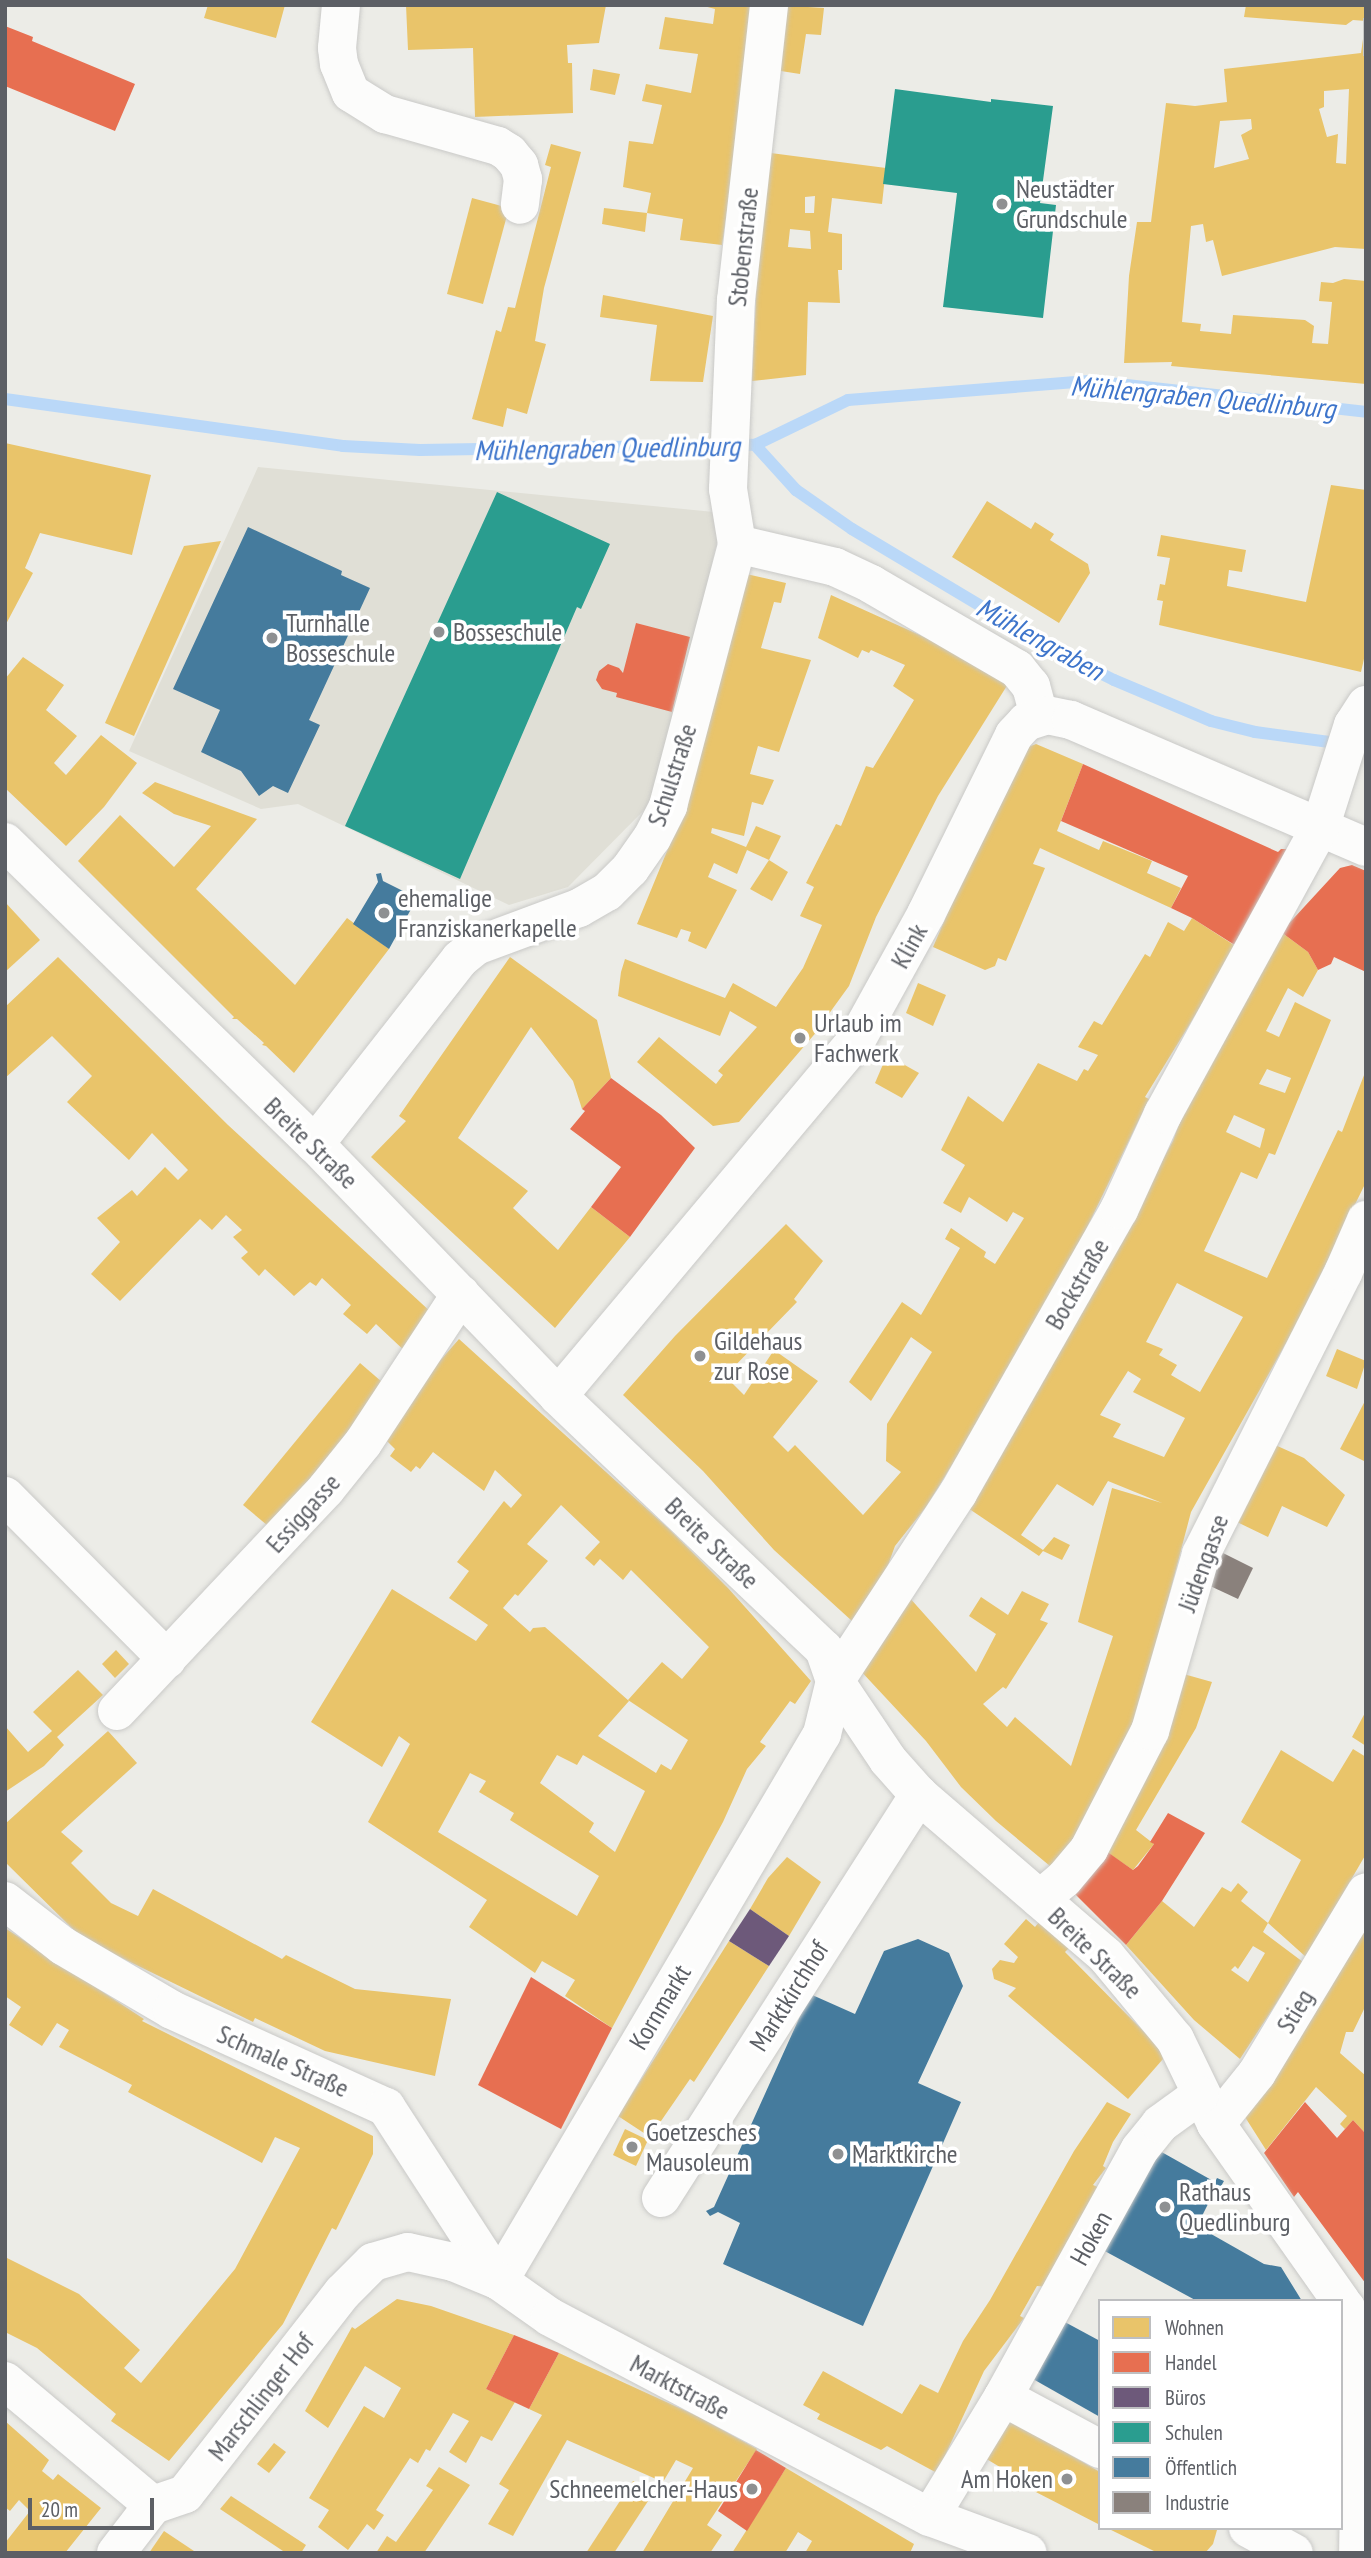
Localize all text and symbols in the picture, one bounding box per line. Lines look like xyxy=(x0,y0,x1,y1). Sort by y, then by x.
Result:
place label: Neustädter Grundschule xyxy=(1016,173,1127,234)
street label: Stobenstraße xyxy=(721,186,765,308)
marker: Neustädter Grundschule xyxy=(994,196,1010,212)
water label: Mühlengraben Quedlinburg xyxy=(1069,369,1337,425)
water label: Mühlengraben Quedlinburg xyxy=(474,429,740,467)
water label: Mühlengraben xyxy=(971,590,1109,688)
place label: Turnhalle Bosseschule xyxy=(286,607,395,668)
place label: Bosseschule xyxy=(453,616,562,648)
marker: Bosseschule xyxy=(431,624,447,640)
marker: Turnhalle Bosseschule xyxy=(264,630,280,646)
street label: Schulstraße xyxy=(641,720,703,830)
place label: ehemalige Franziskanerkapelle xyxy=(398,882,577,944)
marker: ehemalige Franziskanerkapelle xyxy=(376,905,392,921)
street label: Klink xyxy=(884,918,934,974)
place label: Urlaub im Fachwerk xyxy=(814,1007,902,1068)
marker: Urlaub im Fachwerk xyxy=(792,1030,808,1046)
street label: Breite Straße xyxy=(258,1091,364,1195)
street label: Bockstraße xyxy=(1039,1233,1115,1335)
place label: Gildehaus zur Rose xyxy=(714,1325,802,1386)
marker: Gildehaus zur Rose xyxy=(692,1348,708,1364)
street label: Essiggasse xyxy=(259,1467,347,1559)
street label: Breite Straße xyxy=(659,1491,765,1595)
street label: Jüdengasse xyxy=(1171,1510,1235,1616)
street label: Breite Straße xyxy=(1042,1901,1148,2005)
street label: Marktkirchhof xyxy=(743,1935,835,2057)
street label: Kornmarkt xyxy=(623,1959,697,2055)
street label: Stieg xyxy=(1270,1983,1320,2039)
street label: Schmale Straße xyxy=(212,2018,354,2104)
place label: Goetzesches Mausoleum xyxy=(646,2116,757,2178)
place label: Marktkirche xyxy=(852,2138,958,2170)
marker: Goetzesches Mausoleum xyxy=(624,2139,640,2155)
marker: Marktkirche xyxy=(830,2146,846,2162)
place label: Rathaus Quedlinburg xyxy=(1179,2176,1291,2238)
marker: Rathaus Quedlinburg xyxy=(1157,2199,1173,2215)
street label: Hoken xyxy=(1064,2205,1118,2271)
legend xyxy=(1098,2299,1343,2530)
text: Wohnen xyxy=(1165,2314,1224,2341)
street label: Marschlinger Hof xyxy=(202,2327,320,2467)
street label: Marktstraße xyxy=(625,2348,735,2426)
text: Handel xyxy=(1165,2349,1217,2376)
text: Büros xyxy=(1165,2384,1206,2411)
text: Schulen xyxy=(1165,2419,1223,2446)
text: Öffentlich xyxy=(1165,2454,1237,2481)
place label: Am Hoken xyxy=(961,2463,1053,2495)
marker: Am Hoken xyxy=(1059,2471,1075,2487)
place label: Schneemelcher-Haus xyxy=(549,2473,738,2505)
marker: Schneemelcher-Haus xyxy=(744,2481,760,2497)
scale bar xyxy=(32,2484,158,2528)
text: Industrie xyxy=(1165,2489,1229,2516)
text: 20 m xyxy=(41,2496,78,2523)

